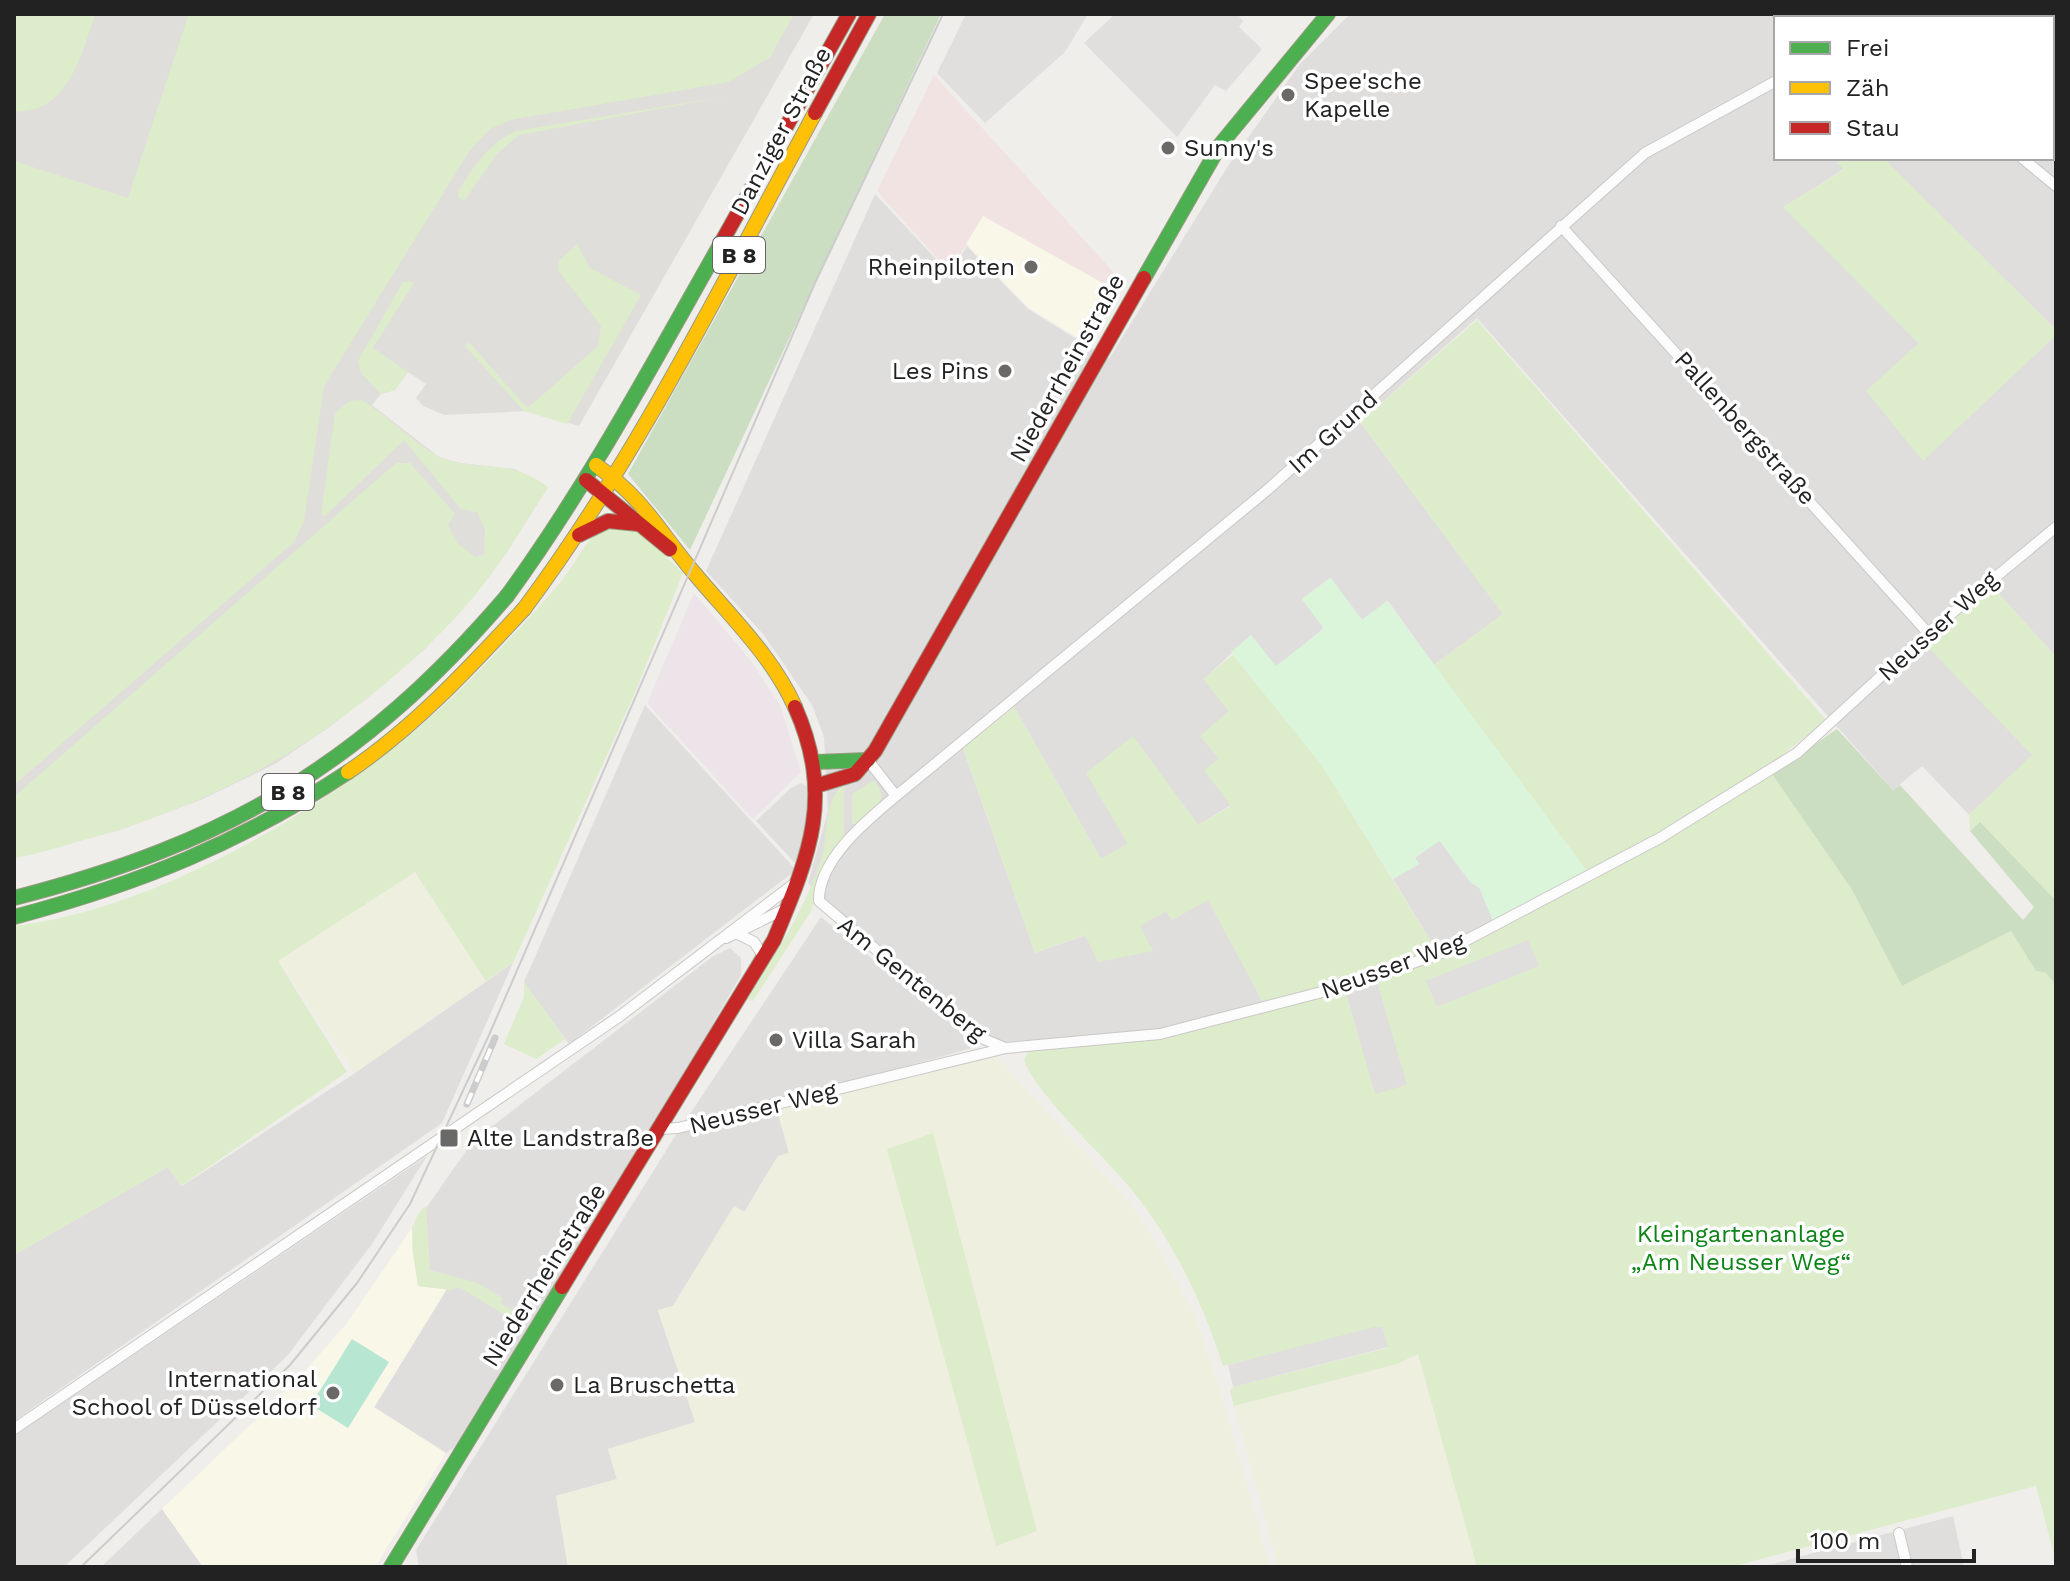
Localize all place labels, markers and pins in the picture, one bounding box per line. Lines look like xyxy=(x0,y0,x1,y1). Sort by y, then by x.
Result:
place label: Spee'sche Kapelle xyxy=(1304,67,1422,123)
marker: Spee'sche Kapelle xyxy=(1279,86,1297,104)
place label: Sunny's xyxy=(1184,134,1274,162)
marker: Sunny's xyxy=(1159,139,1177,157)
place label: Rheinpiloten xyxy=(867,253,1015,281)
marker: Rheinpiloten xyxy=(1022,258,1040,276)
place label: Les Pins xyxy=(892,357,989,385)
marker: Les Pins xyxy=(996,362,1014,380)
place label: Villa Sarah xyxy=(792,1026,916,1054)
marker: Villa Sarah xyxy=(767,1031,785,1049)
place label: Alte Landstraße xyxy=(467,1124,654,1152)
marker: Alte Landstraße xyxy=(438,1127,460,1149)
place label: International School of Düsseldorf xyxy=(72,1365,318,1421)
place label: La Bruschetta xyxy=(573,1371,735,1399)
marker: La Bruschetta xyxy=(548,1376,566,1394)
marker: International School of Düsseldorf xyxy=(324,1384,342,1402)

